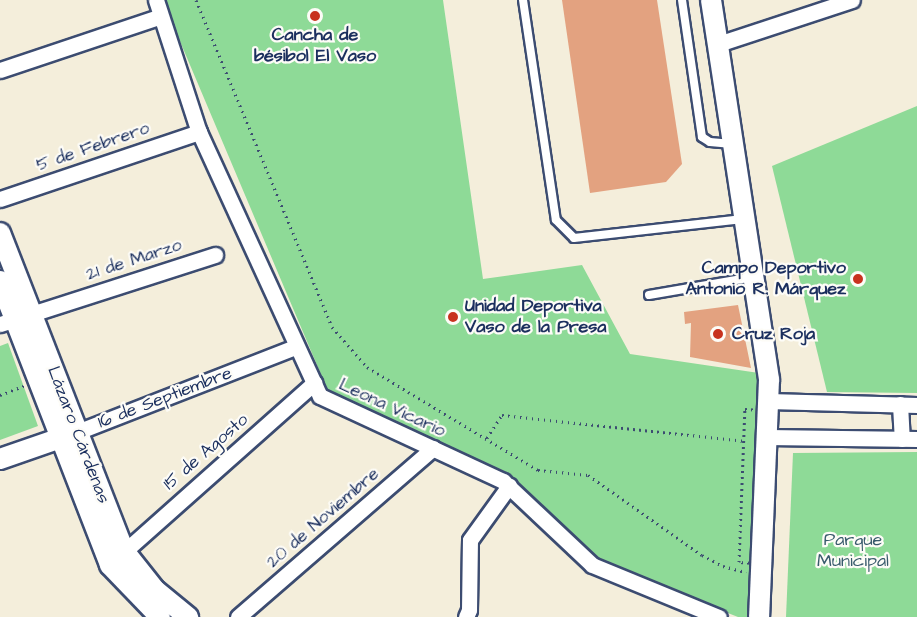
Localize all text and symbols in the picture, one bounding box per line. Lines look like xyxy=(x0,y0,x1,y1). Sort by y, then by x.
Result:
marker: Cancha de bésibol El Vaso xyxy=(308,9,322,23)
place label: Cancha de bésibol El Vaso xyxy=(254,25,376,68)
street label: 5 de Febrero xyxy=(34,118,152,176)
street label: 21 de Marzo xyxy=(84,234,184,286)
place label: Campo Deportivo Antonio R. Márquez xyxy=(685,258,846,300)
marker: Campo Deportivo Antonio R. Márquez xyxy=(851,272,865,286)
place label: Unidad Deportiva Vaso de la Presa xyxy=(465,296,607,338)
marker: Unidad Deportiva Vaso de la Presa xyxy=(446,310,460,324)
place label: Cruz Roja xyxy=(732,323,815,345)
marker: Cruz Roja xyxy=(709,325,727,343)
street label: Lázaro Cárdenas xyxy=(42,363,114,507)
street label: 16 de Septiembre xyxy=(95,363,235,433)
street label: Leona Vicario xyxy=(335,374,449,442)
street label: 15 de Agosto xyxy=(159,409,253,495)
street label: 20 de Noviembre xyxy=(262,463,384,573)
park label: Parque Municipal xyxy=(817,530,889,572)

